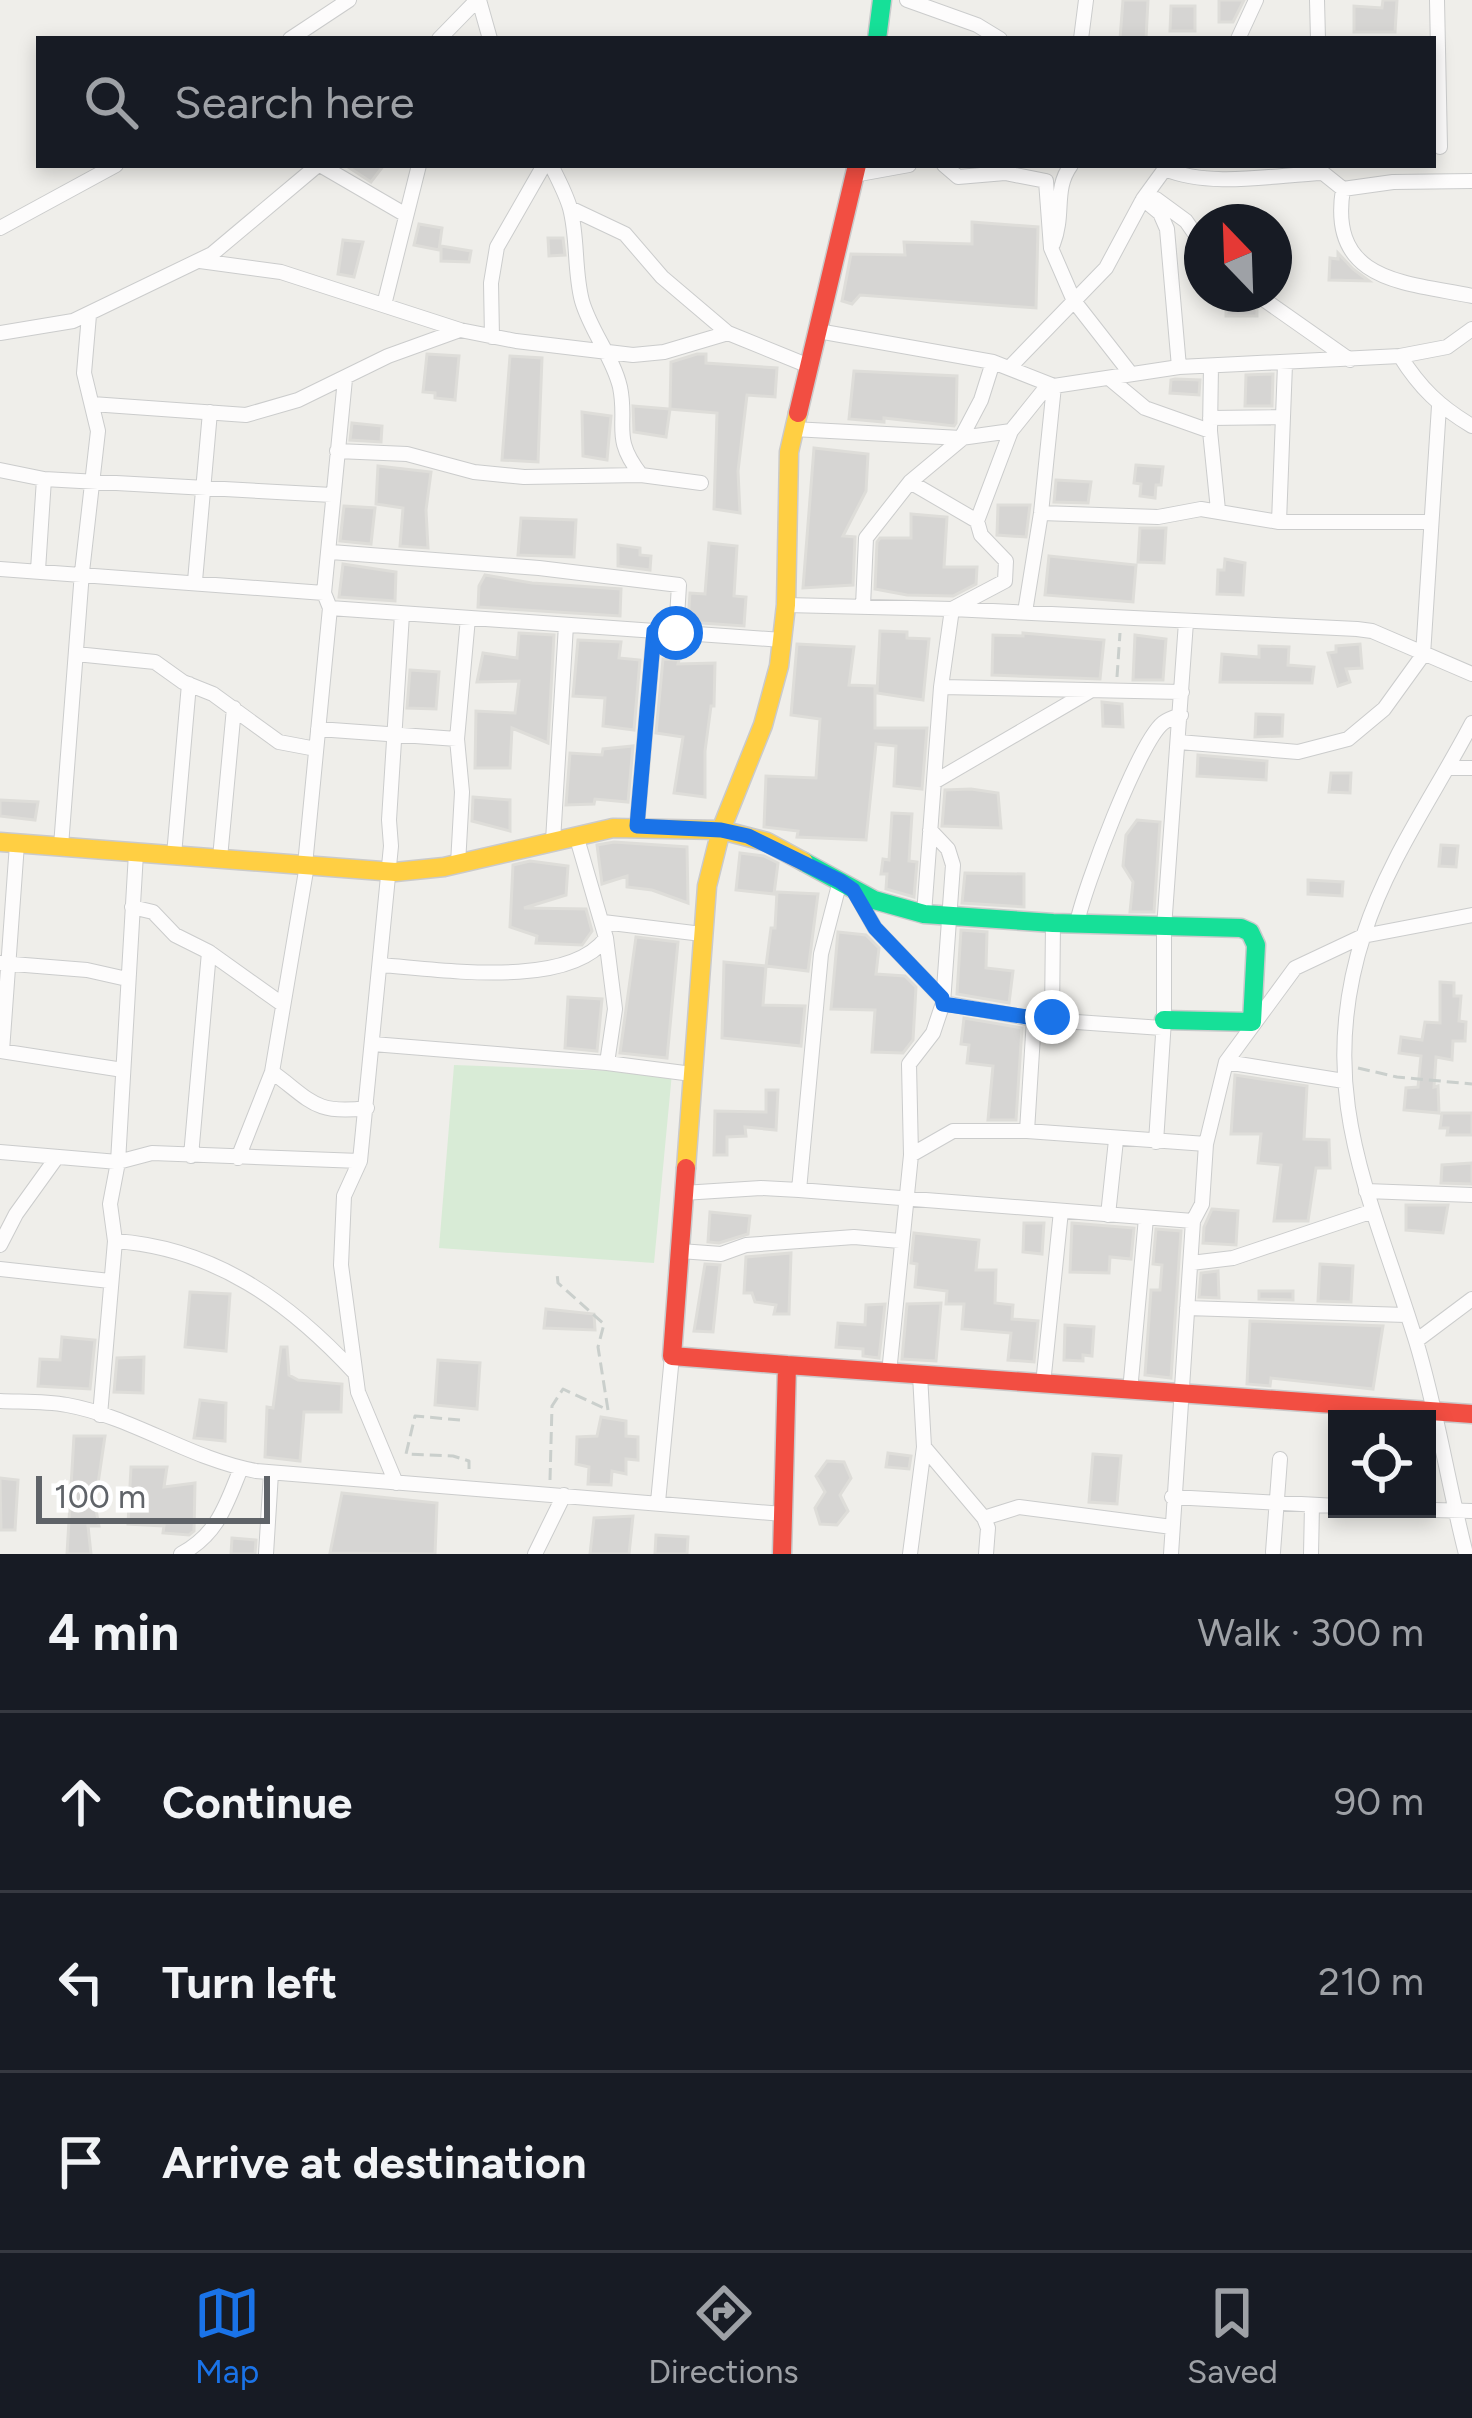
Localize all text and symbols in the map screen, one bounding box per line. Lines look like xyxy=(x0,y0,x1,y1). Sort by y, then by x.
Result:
search box xyxy=(36,36,1436,168)
icon: search xyxy=(78,69,144,135)
text: Search here xyxy=(174,75,414,129)
north arrow xyxy=(1184,204,1292,312)
route start xyxy=(649,606,703,660)
route end xyxy=(1025,990,1079,1044)
map controls xyxy=(1328,1410,1436,1518)
button: locate xyxy=(1328,1410,1436,1518)
scale bar xyxy=(36,1470,270,1523)
text: 100 m xyxy=(54,1477,146,1516)
text: 4 min xyxy=(48,1602,179,1663)
text: Walk · 300 m xyxy=(1198,1609,1424,1656)
icon: ahead xyxy=(48,1769,114,1835)
text: Continue xyxy=(162,1775,352,1829)
text: 90 m xyxy=(1334,1778,1424,1825)
icon: left xyxy=(48,1949,114,2015)
text: Turn left xyxy=(162,1955,337,2009)
text: 210 m xyxy=(1318,1958,1424,2005)
icon: arrive xyxy=(48,2129,114,2195)
text: Arrive at destination xyxy=(162,2135,586,2189)
tab: Map xyxy=(194,2280,260,2391)
tab: Directions xyxy=(648,2280,799,2391)
tab: Saved xyxy=(1187,2280,1278,2391)

